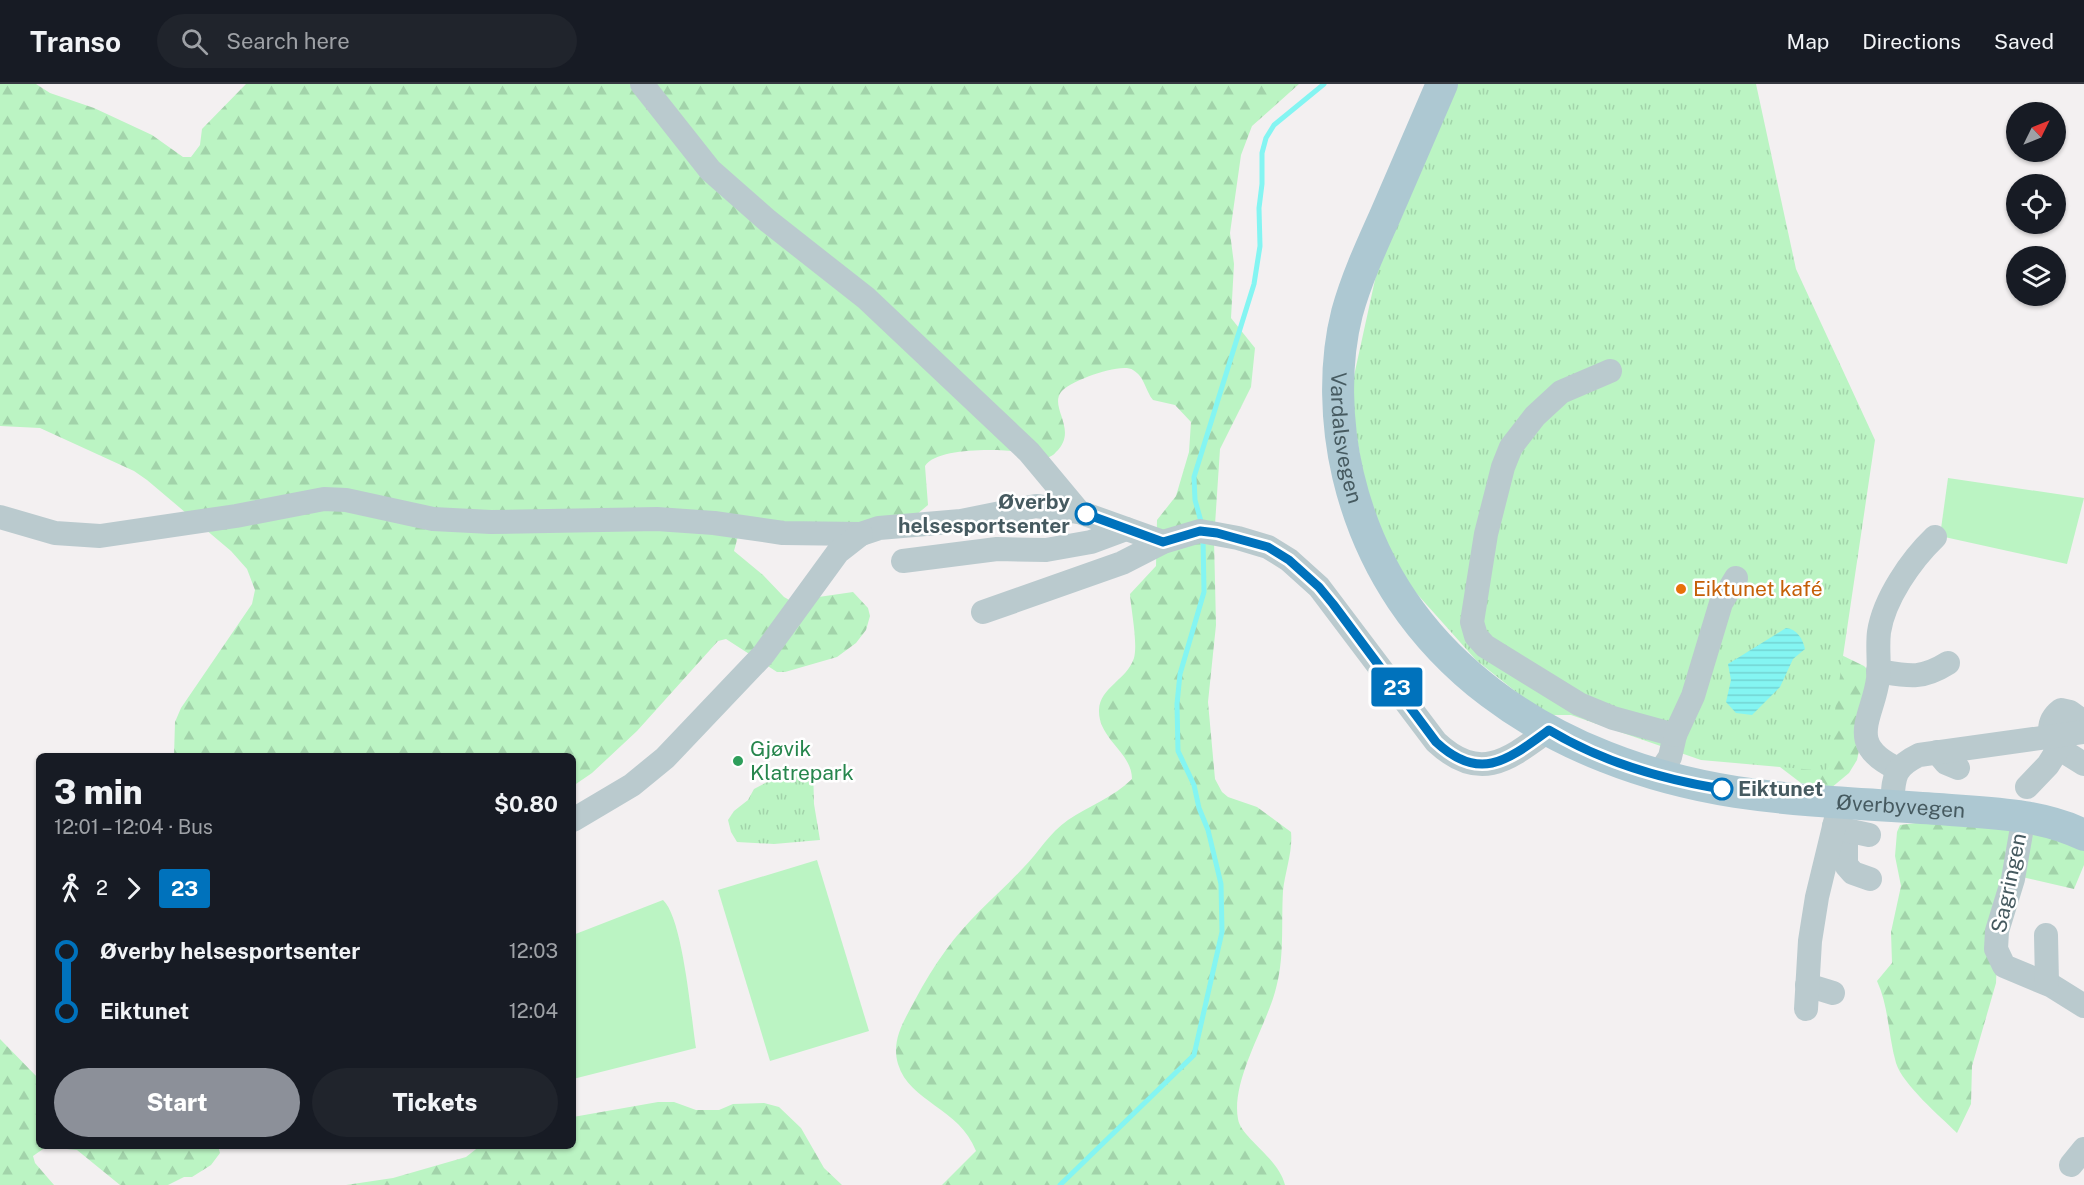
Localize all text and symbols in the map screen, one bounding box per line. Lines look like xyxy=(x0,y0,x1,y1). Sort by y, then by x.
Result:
search box xyxy=(157,14,577,68)
text: Transo xyxy=(30,25,121,58)
icon: search xyxy=(178,25,211,58)
text: Search here xyxy=(226,28,350,54)
text: Map xyxy=(1787,29,1829,54)
text: Directions xyxy=(1862,29,1961,54)
text: Saved xyxy=(1994,29,2054,54)
north arrow xyxy=(2006,102,2066,162)
map controls xyxy=(2006,102,2066,306)
button: locate xyxy=(2006,174,2066,234)
button: layers xyxy=(2006,246,2066,306)
street label: Vardalsvegen xyxy=(1326,372,1368,506)
place label: Øverby helsesportsenter xyxy=(898,489,1070,538)
marker: Øverby helsesportsenter xyxy=(1075,503,1097,525)
place label: Eiktunet kafé xyxy=(1693,576,1823,601)
marker: Eiktunet kafé xyxy=(1674,582,1688,596)
line badge: 23 xyxy=(1370,668,1424,706)
text: 23 xyxy=(1383,675,1411,700)
place label: Gjøvik Klatrepark xyxy=(750,736,854,785)
marker: Gjøvik Klatrepark xyxy=(731,754,745,768)
text: 3 min xyxy=(54,773,143,811)
place label: Eiktunet xyxy=(1738,776,1823,801)
marker: Eiktunet xyxy=(1711,778,1733,800)
street label: Øverbyvegen xyxy=(1836,789,1966,823)
text: $0.80 xyxy=(494,791,558,817)
text: 12:01 – 12:04 · Bus xyxy=(54,815,213,839)
street label: Sagringen xyxy=(1986,831,2031,935)
icon: walk xyxy=(54,872,87,905)
icon: forward xyxy=(117,872,150,905)
text: 2 xyxy=(96,876,108,900)
text: 23 xyxy=(171,876,198,901)
text: Øverby helsesportsenter xyxy=(100,938,360,964)
text: 12:03 xyxy=(509,939,558,963)
text: Eiktunet xyxy=(100,998,189,1024)
text: 12:04 xyxy=(509,999,558,1023)
button: Start xyxy=(54,1068,300,1137)
button: Tickets xyxy=(312,1068,558,1137)

